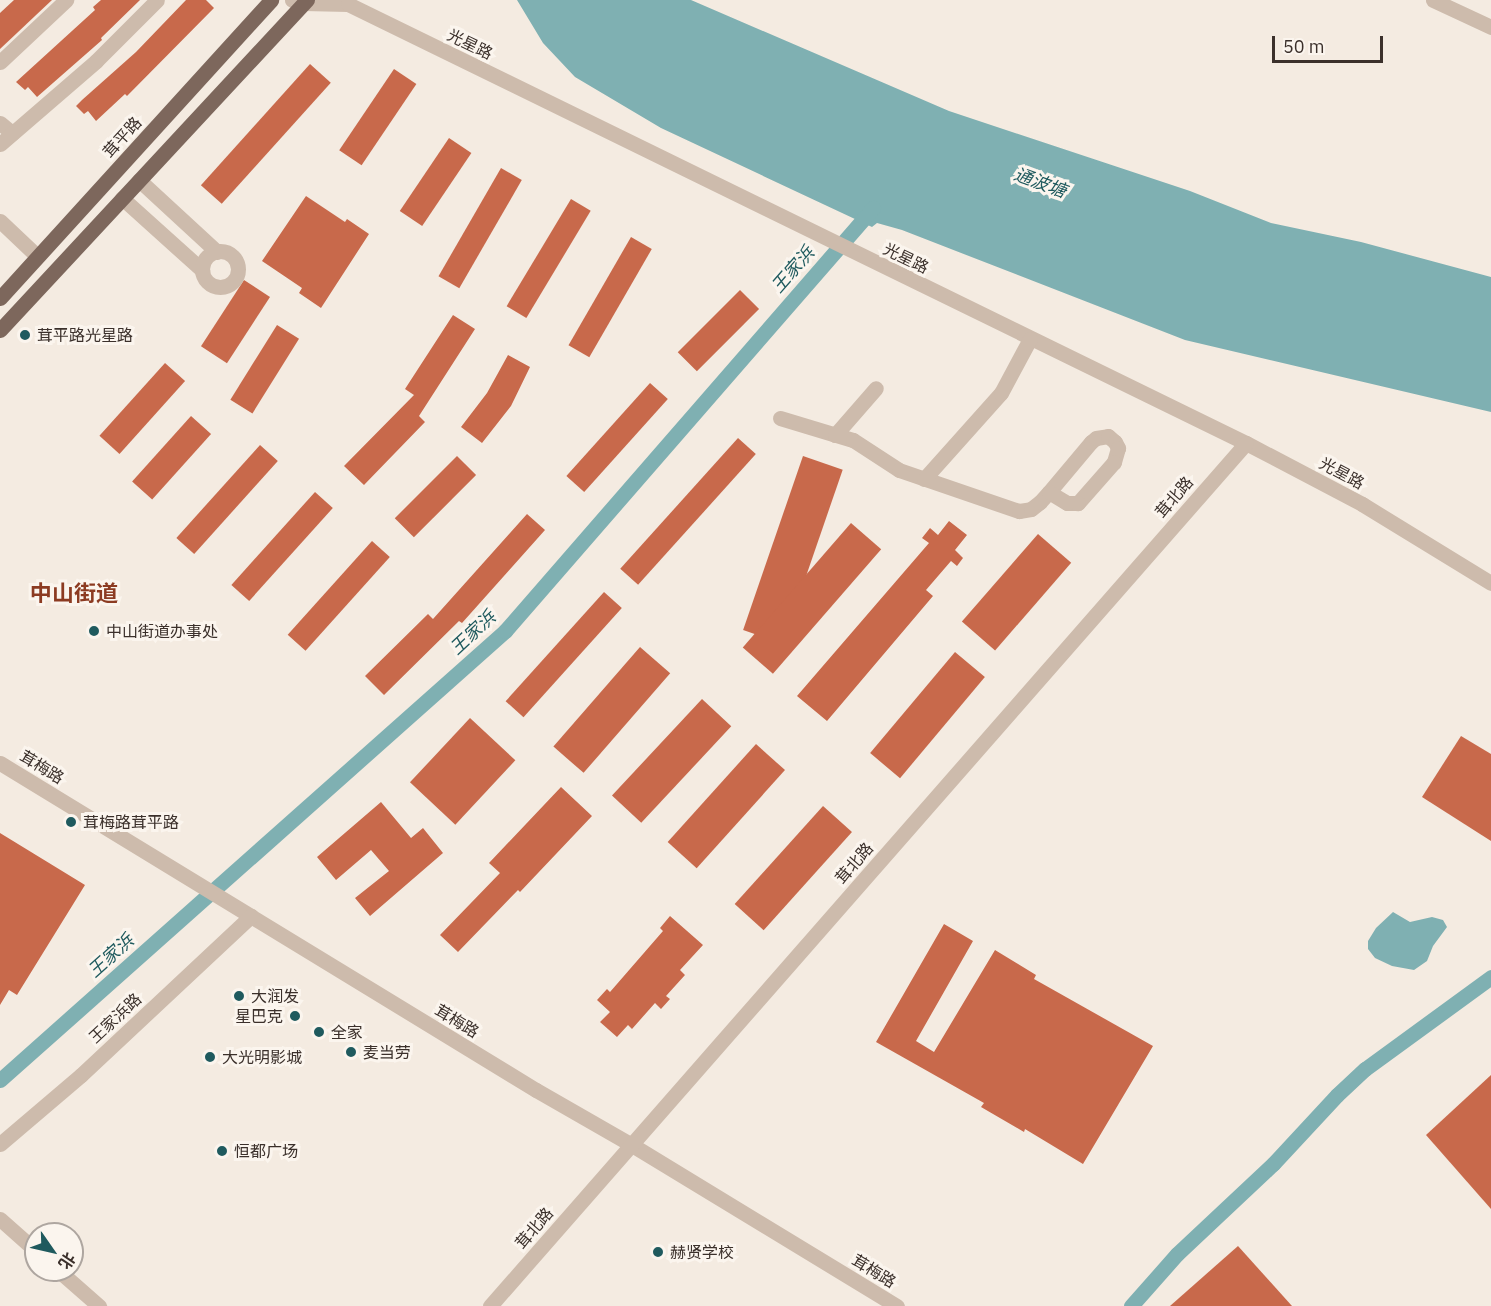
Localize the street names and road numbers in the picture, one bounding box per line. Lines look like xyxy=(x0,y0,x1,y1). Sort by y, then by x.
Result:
street label: 光星路 xyxy=(444,25,496,63)
street label: 茸平路 xyxy=(99,113,145,161)
street label: 光星路 xyxy=(880,239,932,277)
street label: 光星路 xyxy=(1316,453,1368,493)
street label: 茸北路 xyxy=(1151,473,1197,521)
street label: 茸梅路 xyxy=(16,746,68,788)
street label: 茸北路 xyxy=(831,839,877,887)
street label: 王家浜路 xyxy=(85,989,145,1047)
street label: 茸梅路 xyxy=(431,1000,483,1042)
street label: 茸北路 xyxy=(511,1204,557,1252)
street label: 茸梅路 xyxy=(848,1250,900,1292)

